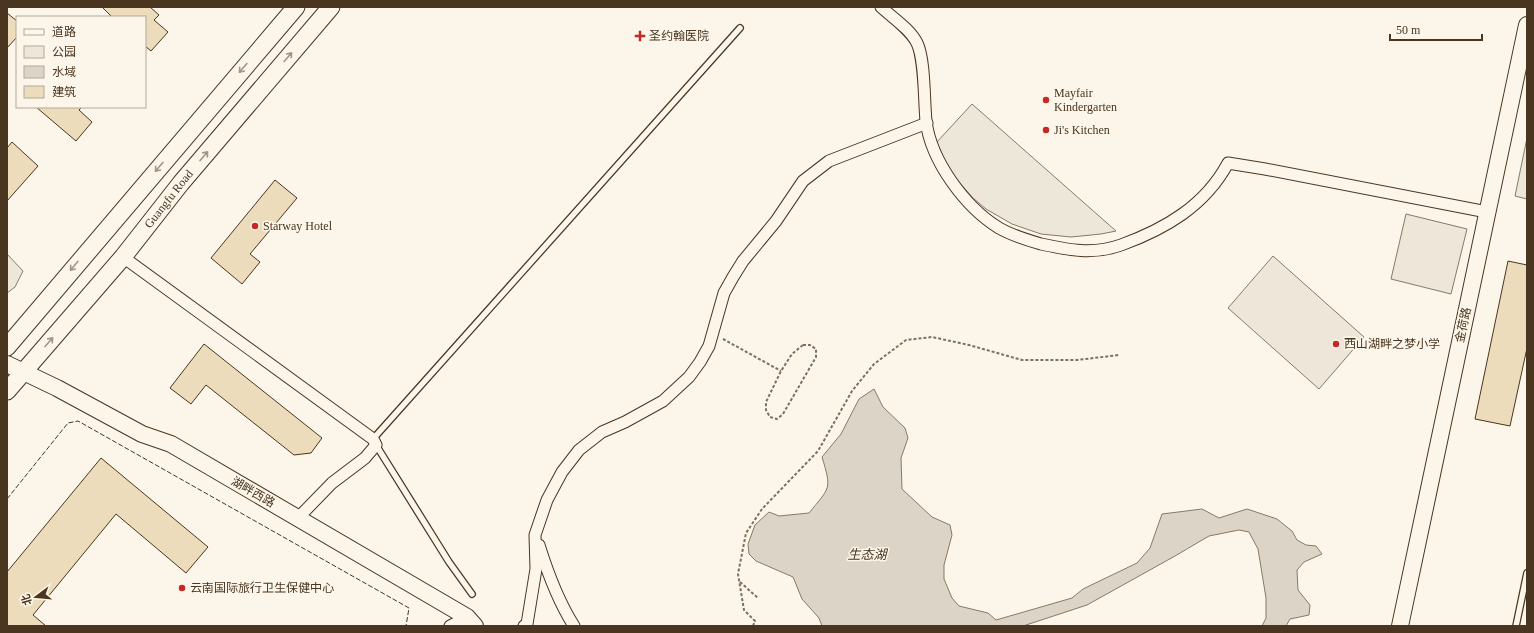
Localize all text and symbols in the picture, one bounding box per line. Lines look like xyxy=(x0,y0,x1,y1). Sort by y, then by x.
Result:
legend xyxy=(16,16,146,108)
scale bar xyxy=(1390,16,1482,42)
text: 50 m xyxy=(1396,23,1421,37)
text: 道路 xyxy=(52,25,76,39)
place label: 圣约翰医院 xyxy=(649,29,709,43)
marker: 圣约翰医院 xyxy=(634,30,646,42)
text: 公园 xyxy=(52,45,76,59)
one-way arrow xyxy=(284,52,293,63)
one-way arrow xyxy=(238,63,247,73)
text: 水域 xyxy=(52,65,76,79)
text: 建筑 xyxy=(52,85,76,99)
place label: Mayfair Kindergarten xyxy=(1054,86,1117,114)
marker: Mayfair Kindergarten xyxy=(1041,95,1051,105)
place label: Ji's Kitchen xyxy=(1054,123,1110,137)
marker: Ji's Kitchen xyxy=(1041,125,1051,135)
one-way arrow xyxy=(199,151,208,161)
one-way arrow xyxy=(154,162,163,172)
street label: Guangfu Road xyxy=(141,167,196,231)
place label: Starway Hotel xyxy=(263,219,333,233)
marker: Starway Hotel xyxy=(250,221,260,231)
one-way arrow xyxy=(70,261,79,271)
street label: 金荷路 xyxy=(1452,306,1474,344)
one-way arrow xyxy=(44,336,53,347)
place label: 西山湖畔之梦小学 xyxy=(1344,337,1440,351)
marker: 西山湖畔之梦小学 xyxy=(1331,339,1341,349)
street label: 湖畔西路 xyxy=(229,474,277,510)
water label: 生态湖 xyxy=(847,547,888,562)
north arrow xyxy=(16,577,56,617)
place label: 云南国际旅行卫生保健中心 xyxy=(190,581,334,595)
marker: 云南国际旅行卫生保健中心 xyxy=(177,583,187,593)
text: 北 xyxy=(19,593,34,607)

